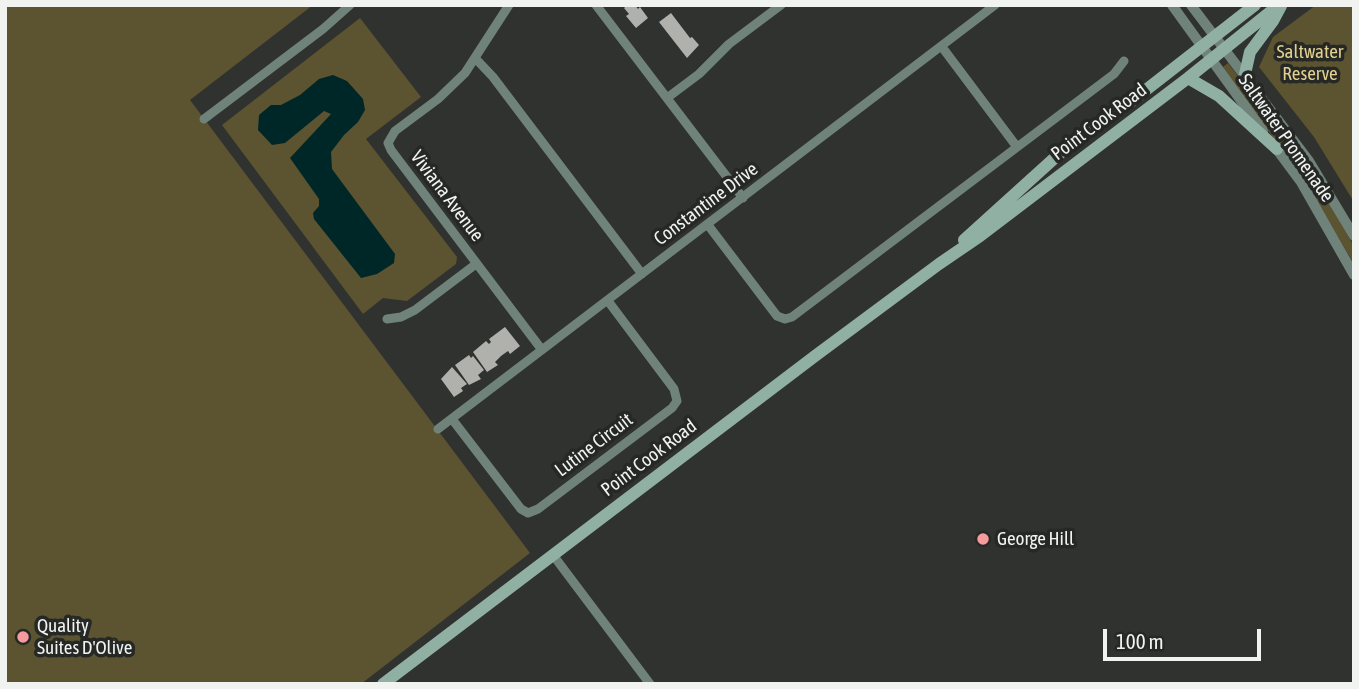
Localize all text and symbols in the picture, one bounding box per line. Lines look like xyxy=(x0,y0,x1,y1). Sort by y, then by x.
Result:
park label: Saltwater Reserve xyxy=(1277,41,1343,85)
street label: Saltwater Promenade xyxy=(1233,70,1339,206)
street label: Point Cook Road xyxy=(1047,79,1151,165)
street label: Viviana Avenue xyxy=(405,146,489,246)
street label: Constantine Drive xyxy=(650,158,762,250)
street label: Lutine Circuit xyxy=(551,408,637,482)
street label: Point Cook Road xyxy=(597,415,701,501)
place label: George Hill xyxy=(997,528,1074,550)
marker: George Hill xyxy=(975,531,991,547)
place label: Quality Suites D'Olive xyxy=(37,615,132,659)
scale bar xyxy=(1107,616,1264,660)
marker: Quality Suites D'Olive xyxy=(15,629,31,645)
text: 100 m xyxy=(1116,629,1164,653)

